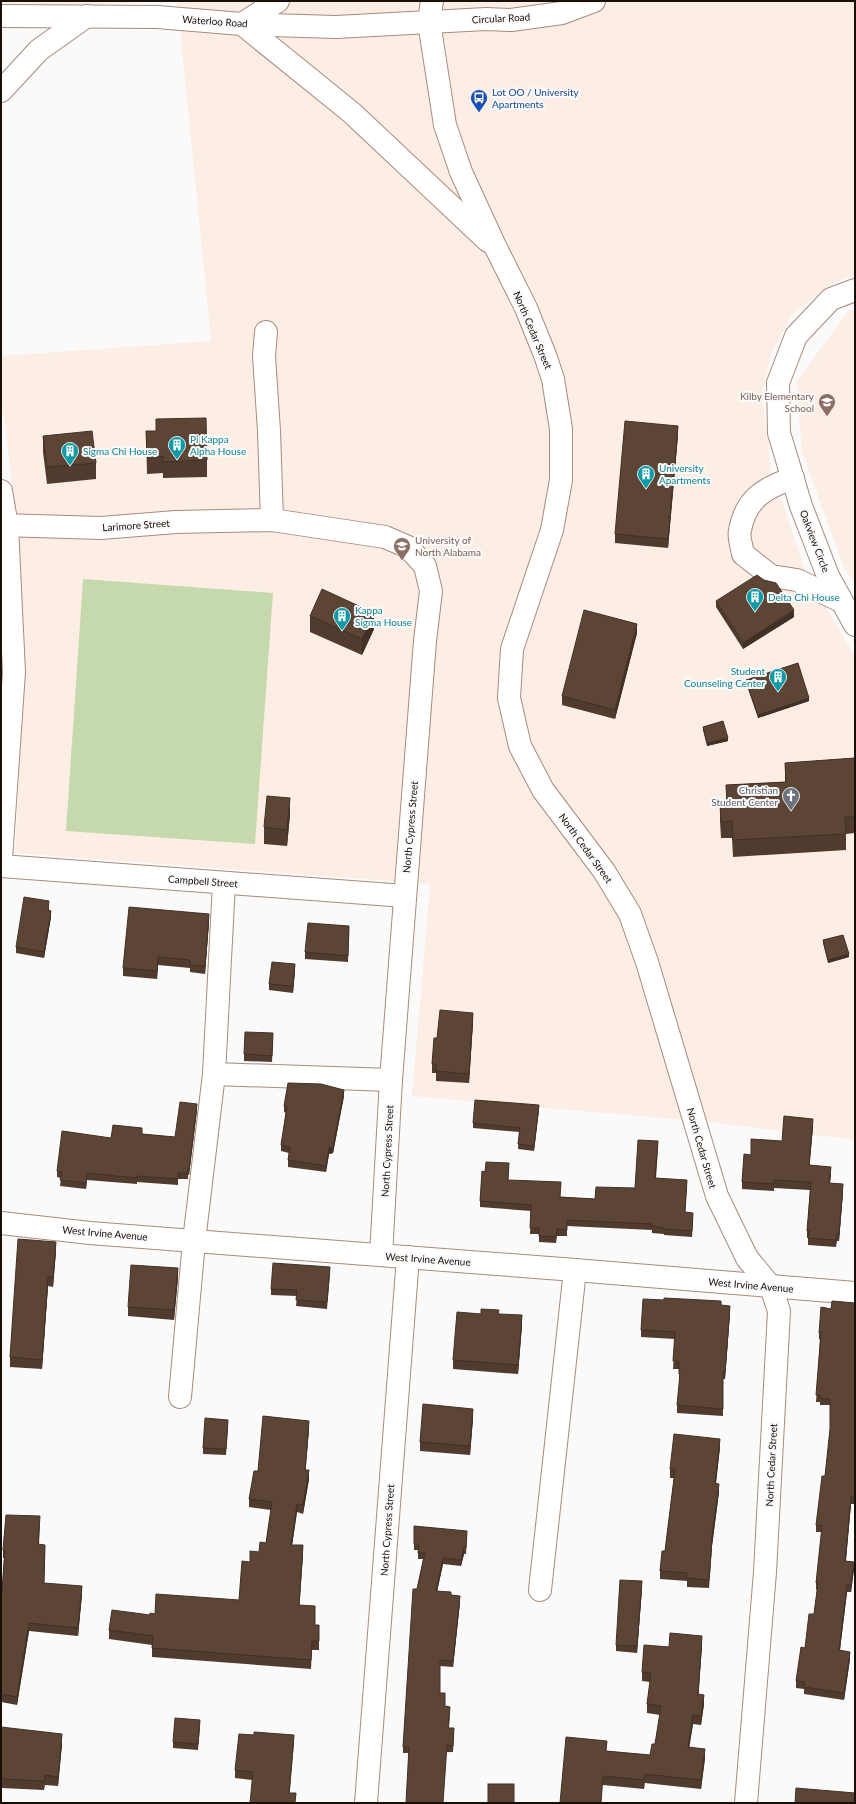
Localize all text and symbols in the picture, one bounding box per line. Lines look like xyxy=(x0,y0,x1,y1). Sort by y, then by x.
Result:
street label: Circular Road xyxy=(472,10,530,26)
street label: Waterloo Road xyxy=(182,13,248,29)
place label: Lot OO / University Apartments xyxy=(492,86,580,110)
bus stop icon: Lot OO / University Apartments xyxy=(469,88,489,113)
street label: North Cedar Street xyxy=(511,289,555,371)
place label: Kilby Elementary School xyxy=(740,390,815,414)
school or university icon: Kilby Elementary School xyxy=(817,392,837,417)
place label: Pi Kappa Alpha House xyxy=(190,433,246,457)
building icon: Pi Kappa Alpha House xyxy=(167,435,187,460)
building icon: Sigma Chi House xyxy=(60,441,80,466)
place label: Sigma Chi House xyxy=(83,445,157,457)
place label: University Apartments xyxy=(659,462,710,486)
building icon: University Apartments xyxy=(636,464,656,489)
street label: Oakview Circle xyxy=(798,508,832,574)
street label: Larimore Street xyxy=(102,517,171,533)
place label: University of North Alabama xyxy=(415,534,481,558)
school or university icon: University of North Alabama xyxy=(392,536,412,561)
building icon: Delta Chi House xyxy=(745,587,765,612)
place label: Delta Chi House xyxy=(768,591,840,603)
place label: Kappa Sigma House xyxy=(355,604,412,628)
building icon: Kappa Sigma House xyxy=(332,606,352,631)
place label: Student Counseling Center xyxy=(684,665,765,689)
building icon: Student Counseling Center xyxy=(768,667,788,692)
street label: North Cypress Street xyxy=(400,780,420,873)
place label: Christian Student Center xyxy=(711,784,778,808)
church icon: Christian Student Center xyxy=(781,786,801,811)
street label: North Cedar Street xyxy=(557,811,616,886)
street label: Campbell Street xyxy=(168,873,239,889)
street label: North Cypress Street xyxy=(379,1104,395,1197)
street label: North Cedar Street xyxy=(685,1106,719,1190)
street label: West Irvine Avenue xyxy=(62,1223,148,1243)
street label: West Irvine Avenue xyxy=(385,1250,471,1268)
street label: West Irvine Avenue xyxy=(708,1275,794,1295)
street label: North Cedar Street xyxy=(763,1423,779,1507)
street label: North Cypress Street xyxy=(378,1483,396,1576)

